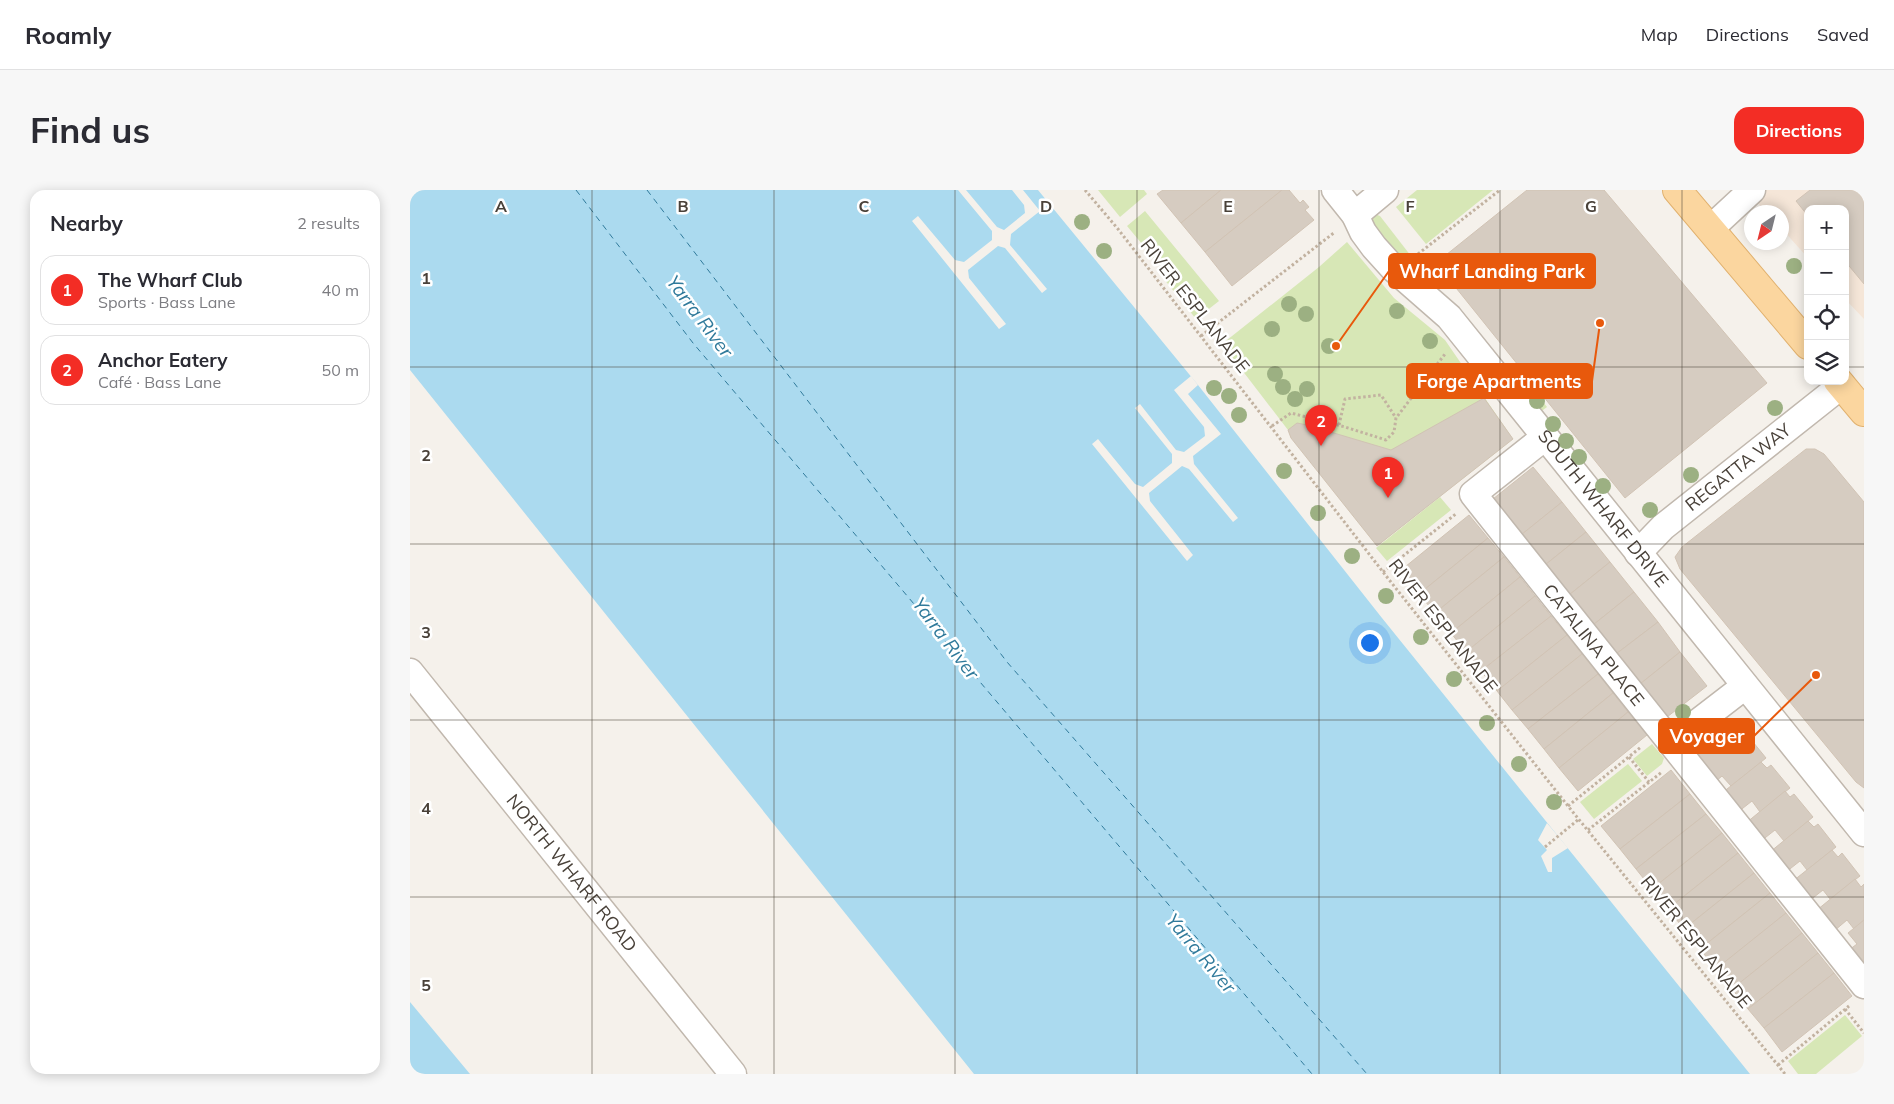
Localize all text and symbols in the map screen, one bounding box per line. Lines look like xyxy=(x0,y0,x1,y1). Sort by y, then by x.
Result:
text: Roamly xyxy=(25,20,112,50)
text: Map xyxy=(1641,23,1678,46)
text: Directions xyxy=(1706,23,1789,46)
text: Saved xyxy=(1817,23,1869,46)
button: Directions xyxy=(1734,107,1864,154)
text: Find us xyxy=(30,108,150,152)
text: A xyxy=(495,196,507,216)
text: B xyxy=(677,196,689,216)
text: C xyxy=(859,196,870,216)
text: D xyxy=(1040,196,1052,216)
text: E xyxy=(1223,196,1233,216)
text: F xyxy=(1405,196,1415,216)
text: G xyxy=(1585,196,1597,216)
north arrow xyxy=(1744,205,1789,250)
map controls xyxy=(1804,205,1849,385)
button: + xyxy=(1804,205,1849,250)
text: Nearby xyxy=(50,210,123,236)
text: 2 results xyxy=(297,213,360,233)
street label: RIVER ESPLANADE xyxy=(1136,234,1255,377)
button: − xyxy=(1804,250,1849,295)
callout: Wharf Landing Park xyxy=(1389,254,1595,288)
text: Wharf Landing Park xyxy=(1399,259,1585,283)
text: The Wharf Club xyxy=(98,268,243,292)
text: 1 xyxy=(421,268,431,288)
water label: Yarra River xyxy=(661,270,739,363)
text: 1 xyxy=(62,280,72,300)
text: 40 m xyxy=(322,280,359,300)
text: Sports · Bass Lane xyxy=(98,292,235,312)
button: locate xyxy=(1804,295,1849,340)
button: layers xyxy=(1804,340,1849,385)
text: Anchor Eatery xyxy=(98,348,228,372)
text: 2 xyxy=(62,360,72,380)
text: 50 m xyxy=(322,360,359,380)
callout: Forge Apartments xyxy=(1407,364,1592,398)
text: Forge Apartments xyxy=(1416,369,1582,393)
text: Café · Bass Lane xyxy=(98,372,221,392)
pin: 2 xyxy=(1305,405,1337,446)
street label: REGATTA WAY xyxy=(1680,417,1796,516)
street label: SOUTH WHARF DRIVE xyxy=(1533,425,1674,592)
text: 2 xyxy=(421,445,431,465)
pin: 1 xyxy=(1372,457,1404,498)
street label: RIVER ESPLANADE xyxy=(1384,554,1503,697)
street label: CATALINA PLACE xyxy=(1538,579,1649,710)
water label: Yarra River xyxy=(907,592,985,685)
text: 3 xyxy=(421,622,431,642)
your location xyxy=(1357,630,1383,656)
callout: Voyager xyxy=(1659,719,1754,753)
text: Voyager xyxy=(1668,724,1745,748)
street label: NORTH WHARF ROAD xyxy=(502,789,642,956)
text: 4 xyxy=(421,798,431,818)
street label: RIVER ESPLANADE xyxy=(1636,871,1757,1013)
water label: Yarra River xyxy=(1161,908,1242,998)
text: 5 xyxy=(421,975,431,995)

